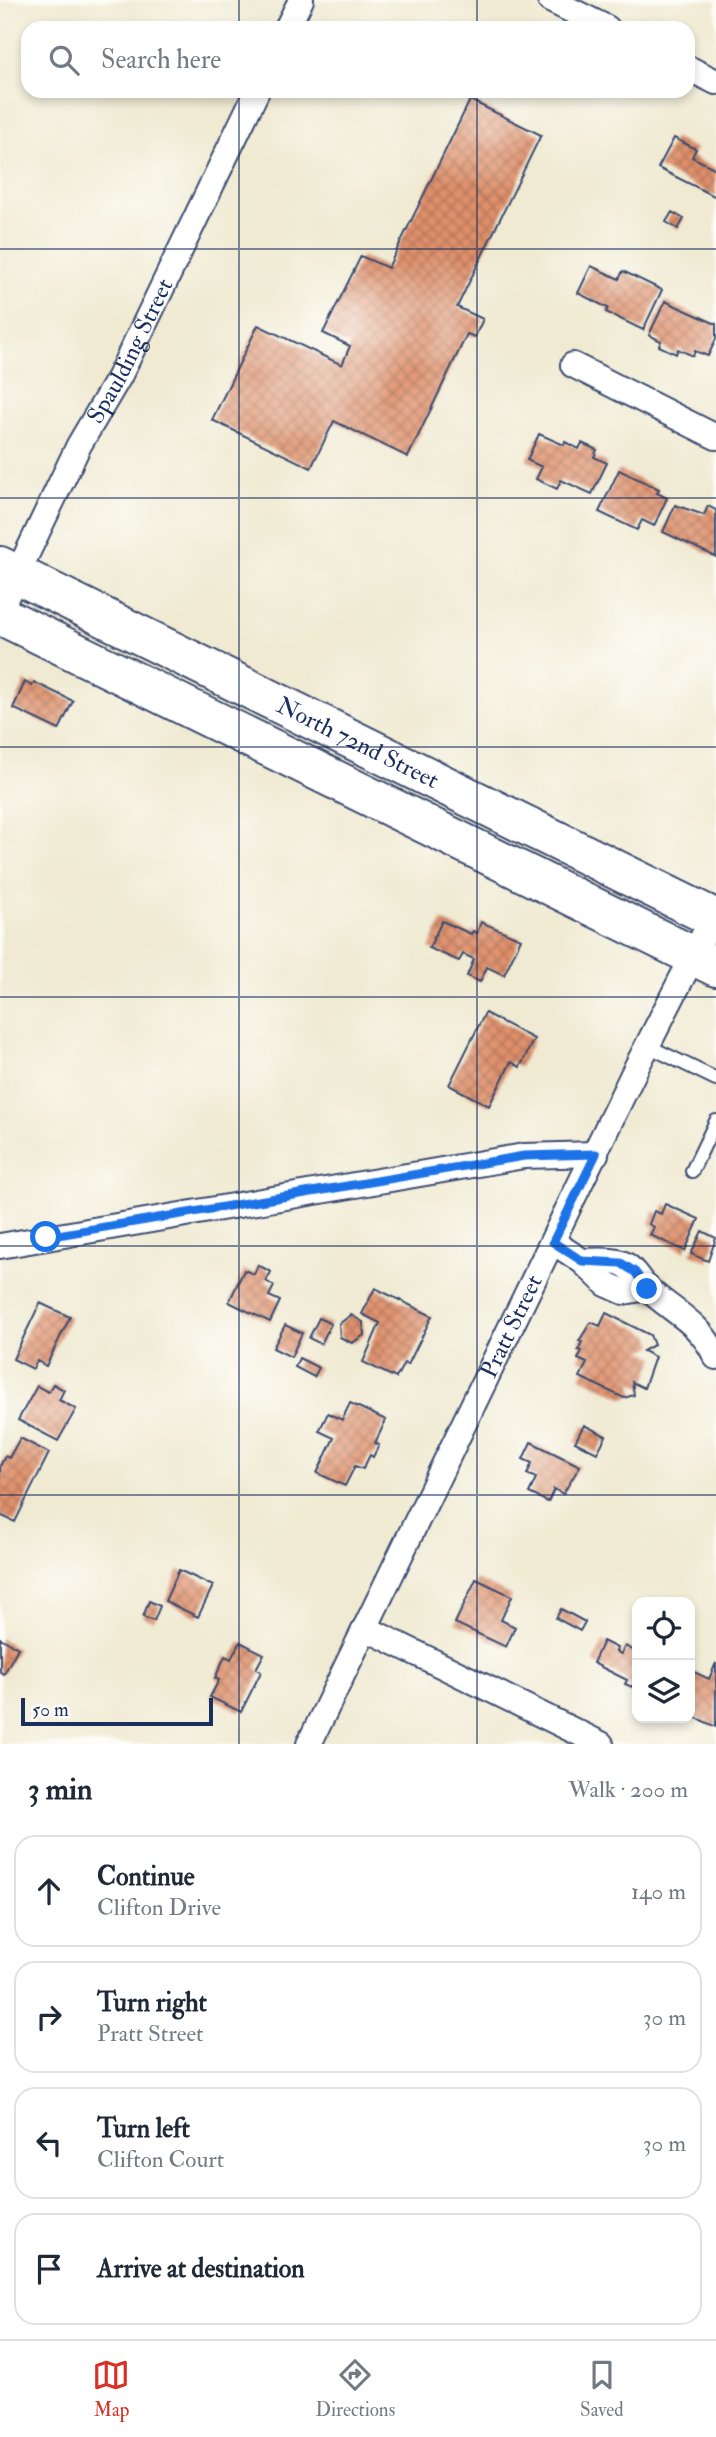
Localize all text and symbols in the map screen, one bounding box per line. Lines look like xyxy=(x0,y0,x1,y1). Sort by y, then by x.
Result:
search box xyxy=(21,21,695,98)
icon: search xyxy=(45,41,83,79)
text: Search here xyxy=(101,44,221,76)
street label: Spaulding Street xyxy=(80,273,180,429)
street label: North 72nd Street xyxy=(272,689,444,796)
route start xyxy=(30,1221,61,1252)
street label: Pratt Street xyxy=(473,1269,549,1383)
route end xyxy=(631,1273,662,1304)
map controls xyxy=(632,1597,695,1723)
button: locate xyxy=(632,1597,695,1660)
button: layers xyxy=(632,1660,695,1723)
scale bar xyxy=(21,1695,214,1727)
text: 50 m xyxy=(32,1698,69,1722)
text: 3 min xyxy=(28,1771,93,1808)
text: Walk · 200 m xyxy=(568,1775,688,1804)
text: Continue xyxy=(97,1861,195,1893)
icon: ahead xyxy=(30,1872,68,1910)
text: 140 m xyxy=(631,1877,686,1906)
text: Clifton Drive xyxy=(97,1893,221,1922)
text: Turn right xyxy=(97,1987,207,2019)
icon: right xyxy=(30,1998,68,2036)
text: 30 m xyxy=(643,2003,686,2032)
text: Pratt Street xyxy=(97,2019,203,2048)
text: Turn left xyxy=(97,2113,190,2145)
icon: left xyxy=(30,2124,68,2162)
text: 30 m xyxy=(643,2129,686,2158)
text: Clifton Court xyxy=(97,2145,224,2174)
icon: arrive xyxy=(30,2250,68,2288)
text: Arrive at destination xyxy=(97,2253,305,2285)
tab: Map xyxy=(92,2356,130,2422)
tab: Directions xyxy=(315,2356,395,2422)
tab: Saved xyxy=(580,2356,624,2422)

